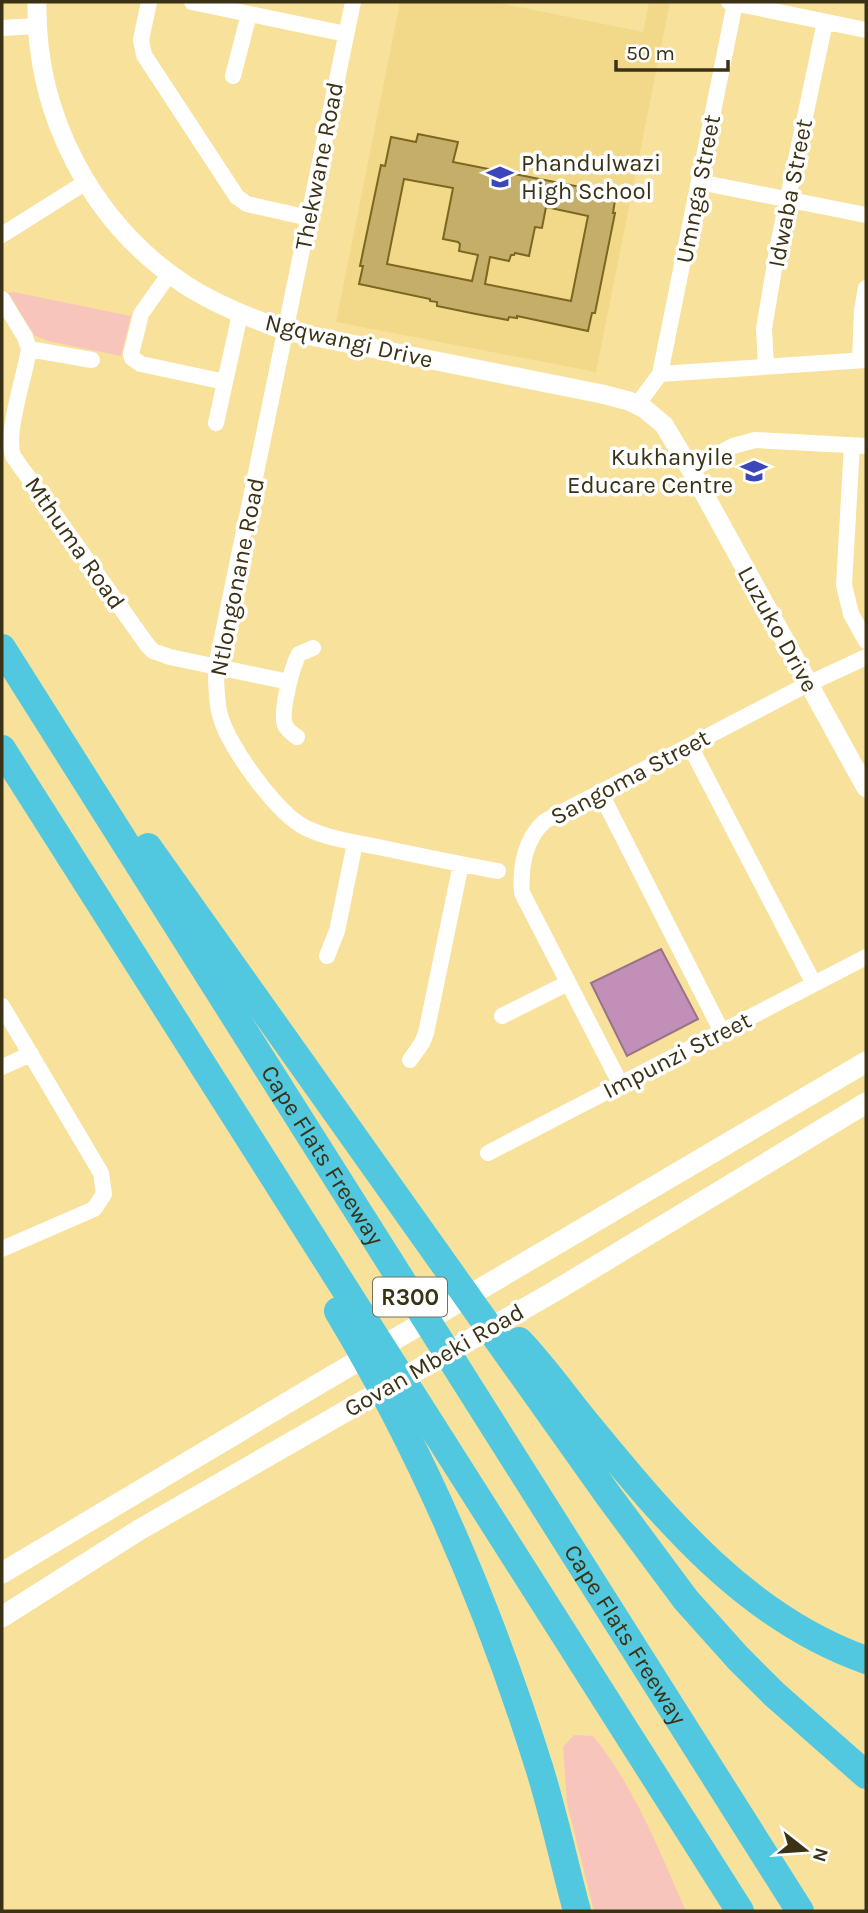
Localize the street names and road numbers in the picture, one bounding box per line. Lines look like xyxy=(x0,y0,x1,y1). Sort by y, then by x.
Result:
street label: Thekwane Road xyxy=(289,80,349,252)
street label: Umnga Street xyxy=(670,112,726,266)
street label: Idwaba Street xyxy=(762,116,818,270)
street label: Ngqwangi Drive xyxy=(262,308,436,374)
street label: Mthuma Road xyxy=(19,471,131,615)
street label: Ntlongonane Road xyxy=(204,475,270,679)
street label: Luzuko Drive xyxy=(732,561,824,697)
street label: Sangoma Street xyxy=(546,723,714,831)
street label: Impunzi Street xyxy=(598,1006,756,1104)
street label: Cape Flats Freeway xyxy=(255,1060,390,1250)
road number: R300 xyxy=(373,1278,447,1316)
street label: Govan Mbeki Road xyxy=(339,1297,529,1423)
street label: Cape Flats Freeway xyxy=(558,1539,693,1730)

